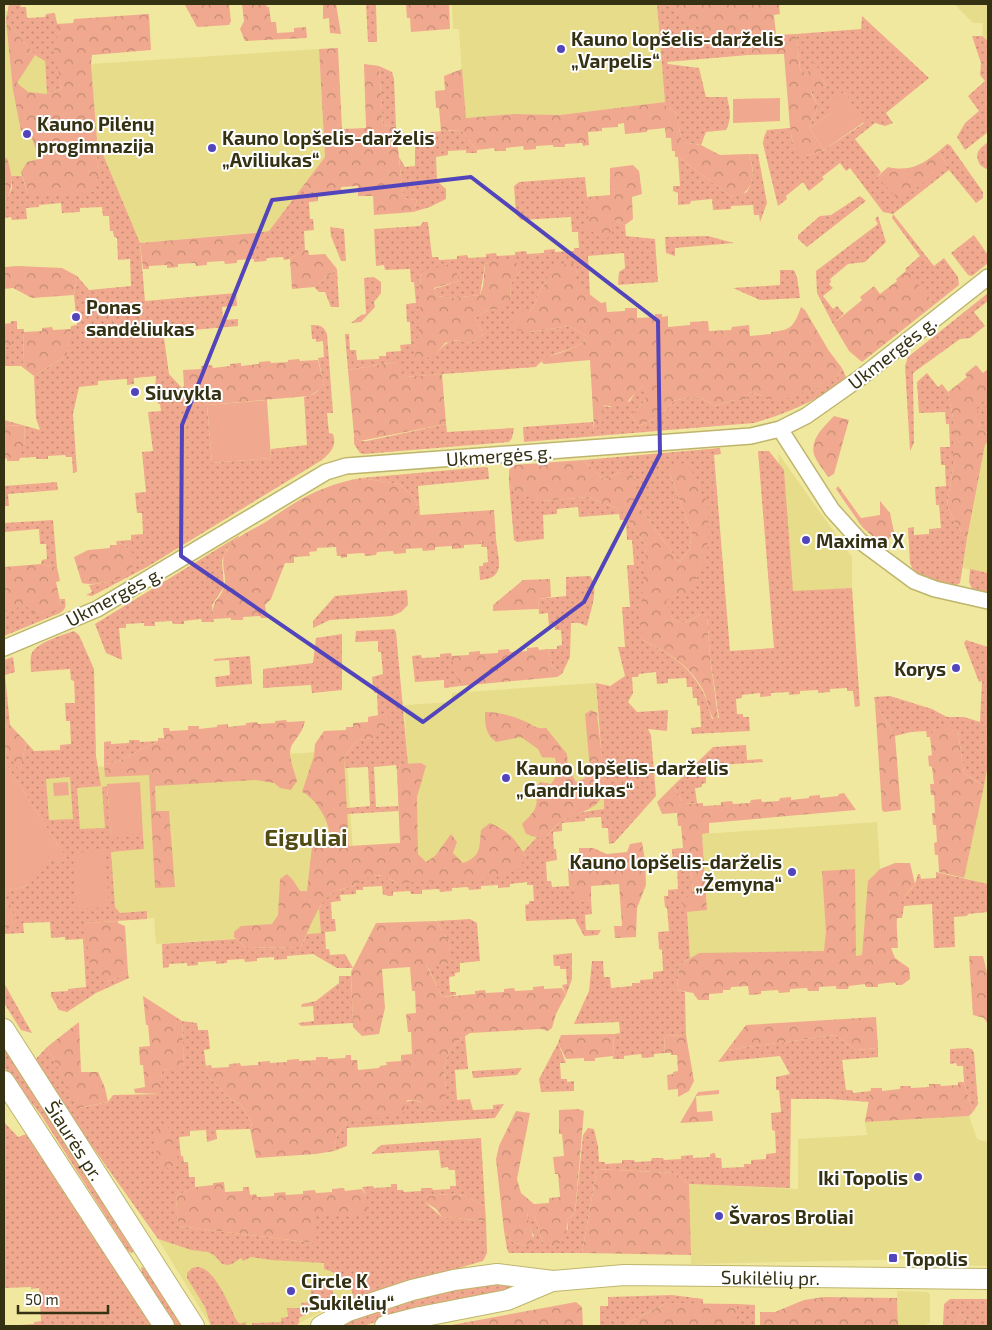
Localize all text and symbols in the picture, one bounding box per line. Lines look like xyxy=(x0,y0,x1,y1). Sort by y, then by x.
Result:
place label: Kauno lopšelis-darželis „Varpelis“ xyxy=(571,27,783,72)
marker: Kauno lopšelis-darželis „Varpelis“ xyxy=(555,43,567,55)
place label: Kauno Pilėnų progimnazija xyxy=(37,112,155,157)
place label: Kauno lopšelis-darželis „Aviliukas“ xyxy=(222,126,434,171)
marker: Kauno Pilėnų progimnazija xyxy=(21,128,33,140)
marker: Kauno lopšelis-darželis „Aviliukas“ xyxy=(206,142,218,154)
place label: Ponas sandėliukas xyxy=(86,295,195,340)
street label: Ukmergės g. xyxy=(843,310,941,394)
marker: Ponas sandėliukas xyxy=(70,311,82,323)
place label: Siuvykla xyxy=(145,381,222,405)
marker: Siuvykla xyxy=(129,386,141,398)
street label: Ukmergės g. xyxy=(445,440,553,470)
place label: Maxima X xyxy=(816,529,905,552)
marker: Maxima X xyxy=(800,534,812,546)
street label: Ukmergės g. xyxy=(62,561,166,631)
place label: Korys xyxy=(894,657,946,681)
marker: Korys xyxy=(950,662,962,674)
place label: Kauno lopšelis-darželis „Gandriukas“ xyxy=(516,756,728,801)
marker: Kauno lopšelis-darželis „Gandriukas“ xyxy=(500,772,512,784)
district label: Eiguliai xyxy=(264,822,348,851)
place label: Kauno lopšelis-darželis „Žemyna“ xyxy=(570,850,782,896)
marker: Kauno lopšelis-darželis „Žemyna“ xyxy=(786,866,798,878)
street label: Šiaurės pr. xyxy=(41,1096,109,1184)
place label: Iki Topolis xyxy=(818,1166,908,1189)
marker: Iki Topolis xyxy=(912,1171,924,1183)
place label: Švaros Broliai xyxy=(729,1205,854,1228)
marker: Švaros Broliai xyxy=(713,1210,725,1222)
place label: Topolis xyxy=(903,1247,968,1270)
marker: Topolis xyxy=(887,1252,899,1264)
street label: Sukilėlių pr. xyxy=(721,1265,820,1289)
place label: Circle K „Sukilėlių“ xyxy=(301,1269,394,1314)
scale bar xyxy=(18,1282,108,1314)
marker: Circle K „Sukilėlių“ xyxy=(285,1285,297,1297)
text: 50 m xyxy=(25,1290,59,1308)

